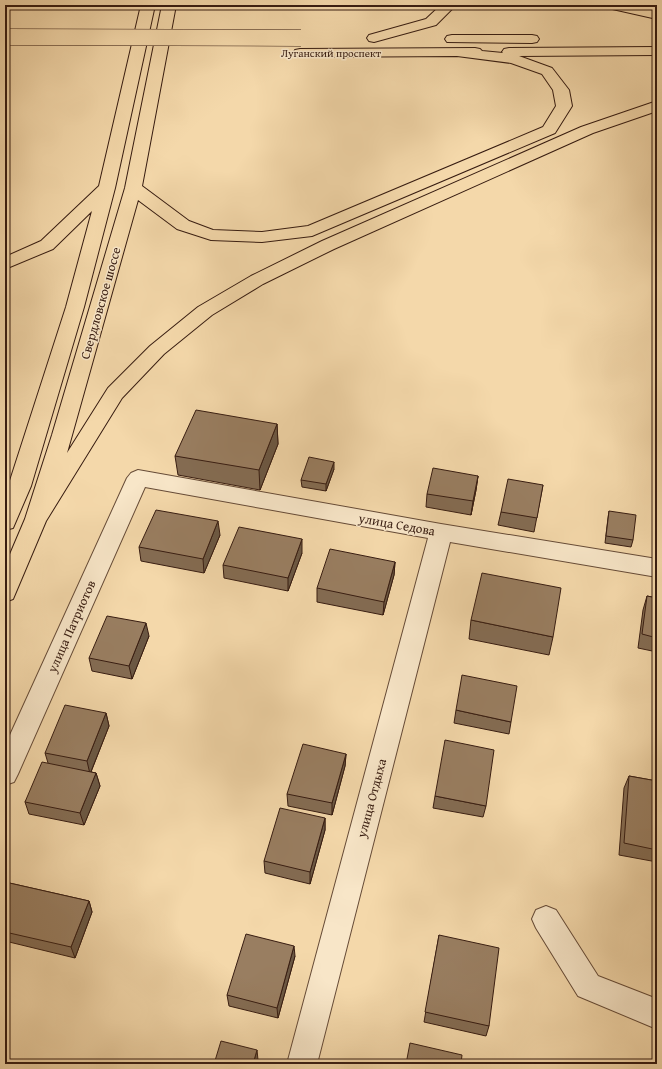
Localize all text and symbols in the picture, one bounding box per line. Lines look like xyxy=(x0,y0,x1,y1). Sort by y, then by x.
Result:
street label: Луганский проспект xyxy=(281,45,382,61)
street label: Свердловское шоссе xyxy=(75,245,126,362)
street label: улица Седова xyxy=(356,508,437,541)
street label: улица Патриотов xyxy=(42,577,100,676)
street label: улица Отдыха xyxy=(352,756,391,841)

